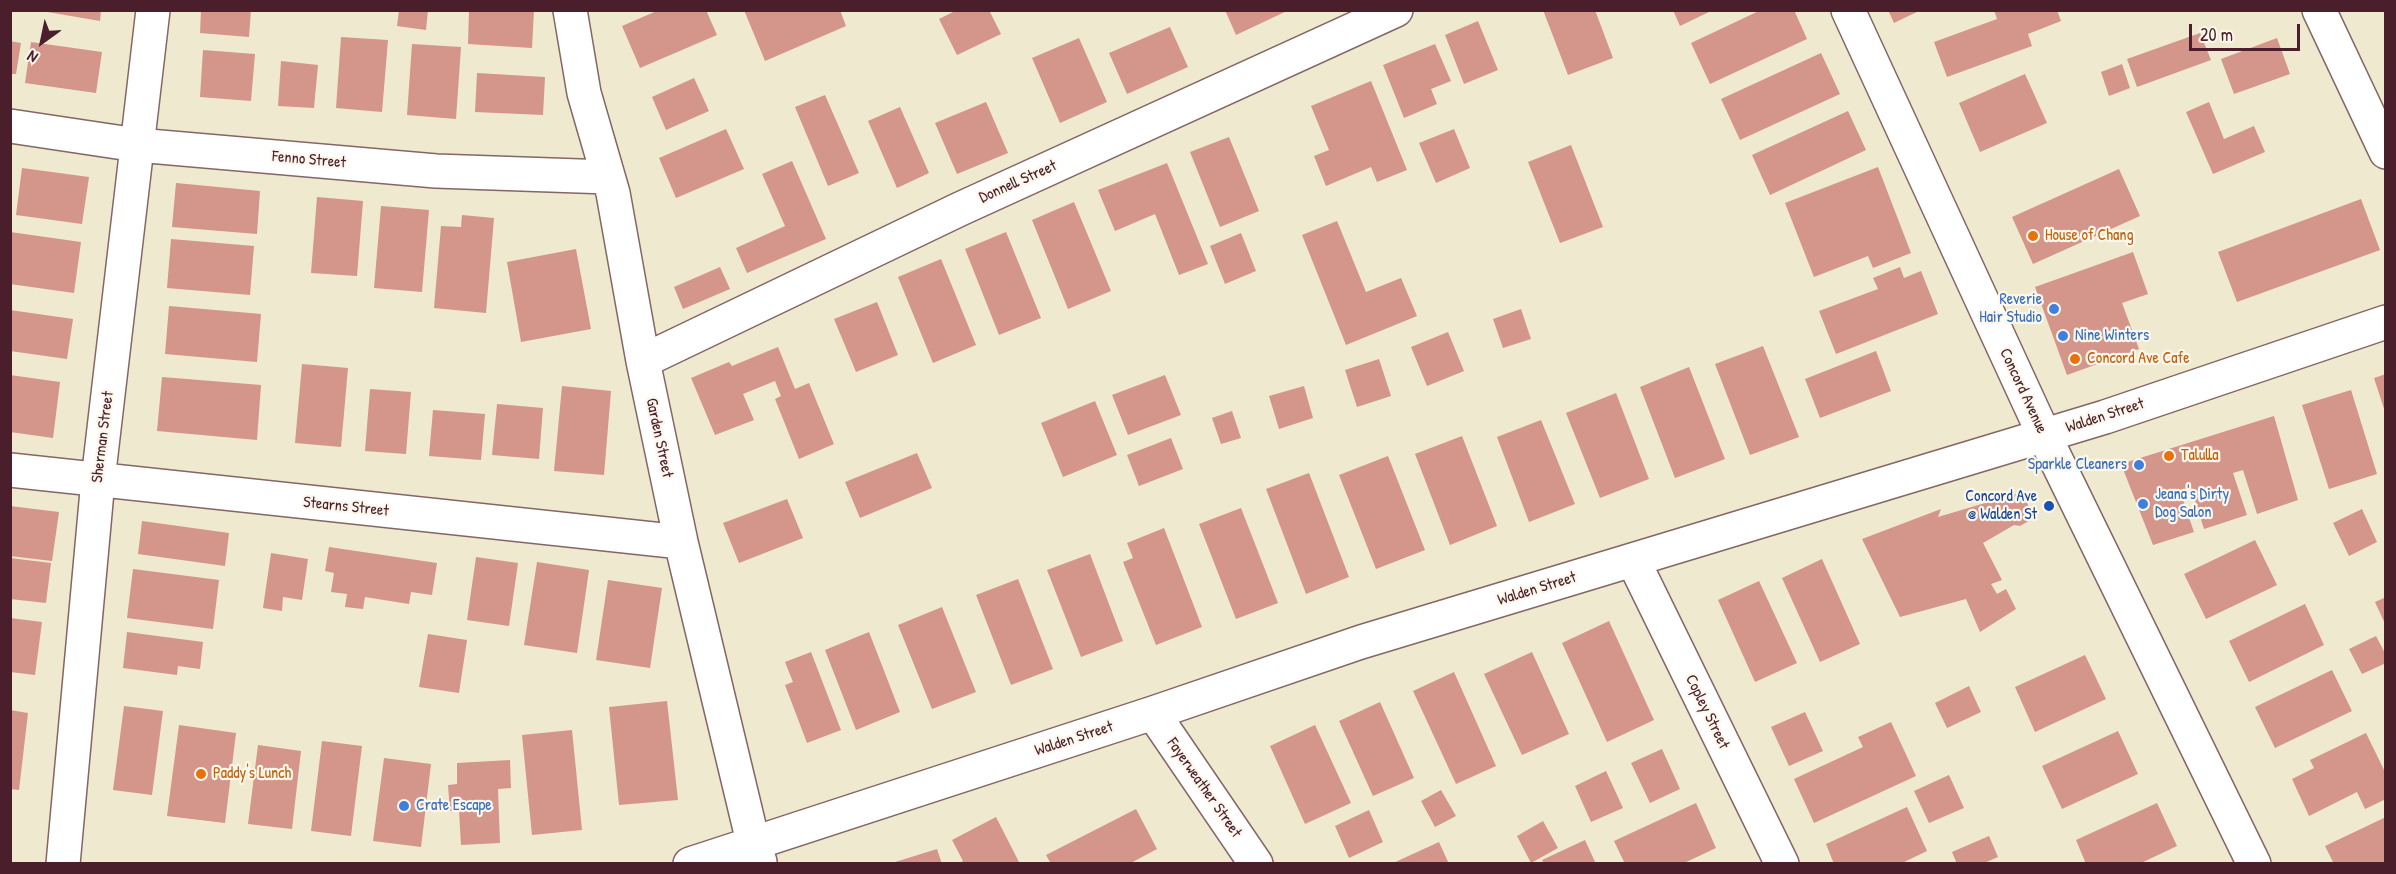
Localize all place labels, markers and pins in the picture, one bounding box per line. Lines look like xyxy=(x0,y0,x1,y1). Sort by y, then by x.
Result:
place label: House of Chang xyxy=(2045,226,2134,246)
marker: House of Chang xyxy=(2026,229,2040,243)
place label: Reverie Hair Studio xyxy=(1979,290,2042,328)
marker: Reverie Hair Studio xyxy=(2047,302,2061,316)
place label: Nine Winters xyxy=(2075,326,2149,346)
marker: Nine Winters xyxy=(2056,329,2070,343)
place label: Concord Ave Cafe xyxy=(2087,349,2190,369)
marker: Concord Ave Cafe xyxy=(2068,352,2082,366)
place label: Talulla xyxy=(2181,446,2219,466)
marker: Talulla xyxy=(2162,449,2176,463)
place label: Sparkle Cleaners xyxy=(2028,455,2127,475)
marker: Sparkle Cleaners xyxy=(2132,458,2146,472)
place label: Jeana's Dirty Dog Salon xyxy=(2155,485,2229,523)
place label: Concord Ave @ Walden St xyxy=(1965,487,2037,525)
marker: Jeana's Dirty Dog Salon xyxy=(2136,497,2150,511)
marker: Concord Ave @ Walden St xyxy=(2042,499,2056,513)
place label: Paddy's Lunch xyxy=(213,764,291,784)
marker: Paddy's Lunch xyxy=(194,767,208,781)
place label: Crate Escape xyxy=(416,796,492,816)
marker: Crate Escape xyxy=(397,799,411,813)

